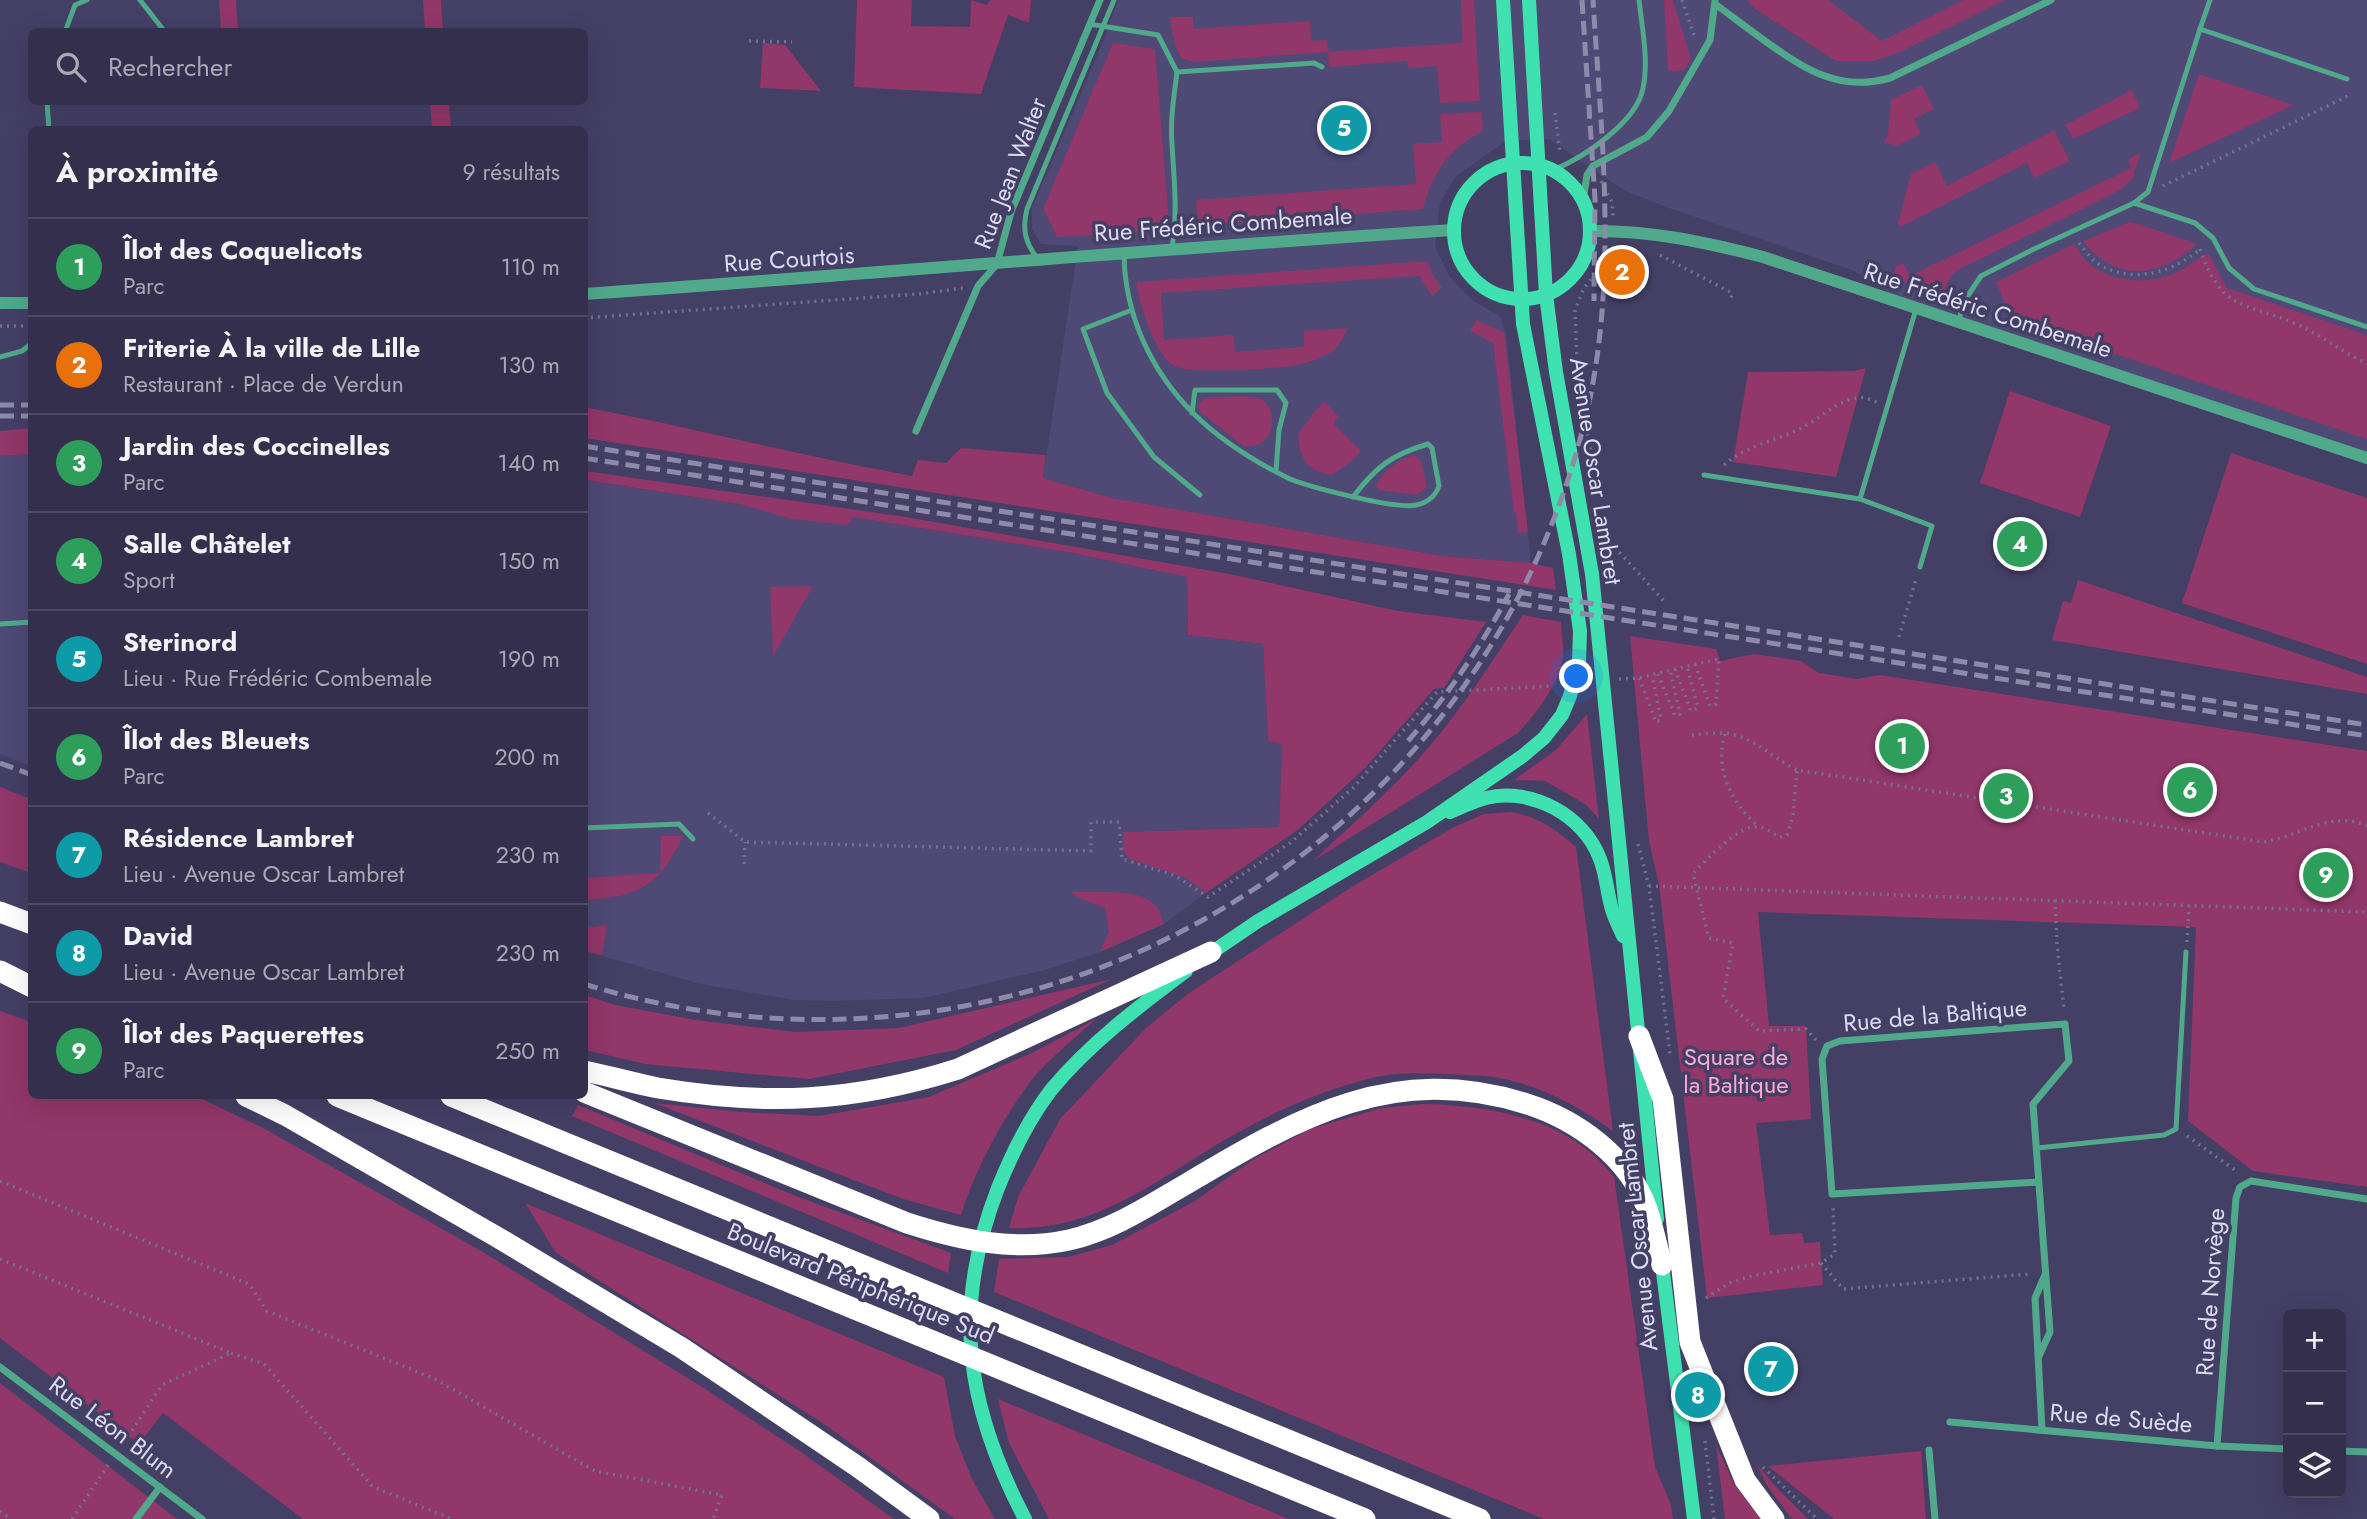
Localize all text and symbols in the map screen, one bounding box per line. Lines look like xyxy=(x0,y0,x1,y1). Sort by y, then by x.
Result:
search box xyxy=(28,28,588,105)
icon: search xyxy=(52,48,90,86)
text: Rechercher xyxy=(108,48,232,86)
street label: Rue Jean Walter xyxy=(965,91,1055,254)
pin: 5 xyxy=(1321,102,1367,154)
text: À proximité xyxy=(56,150,219,193)
text: 9 résultats xyxy=(462,155,560,189)
street label: Rue Frédéric Combemale xyxy=(1093,198,1353,250)
text: Îlot des Coquelicots xyxy=(123,231,362,269)
street label: Rue Courtois xyxy=(723,237,855,281)
pin: 2 xyxy=(1599,246,1645,298)
text: 1 xyxy=(73,250,85,284)
text: 110 m xyxy=(501,250,560,284)
street label: Rue Frédéric Combemale xyxy=(1859,253,2117,367)
text: Parc xyxy=(123,269,165,303)
text: Friterie À la ville de Lille xyxy=(123,329,420,367)
text: 2 xyxy=(71,348,87,382)
text: 130 m xyxy=(498,348,560,382)
street label: Avenue Oscar Lambret xyxy=(1561,355,1631,587)
text: Restaurant · Place de Verdun xyxy=(123,367,404,401)
text: Jardin des Coccinelles xyxy=(123,427,390,465)
text: 3 xyxy=(72,446,86,480)
text: 140 m xyxy=(498,446,560,480)
text: Parc xyxy=(123,465,165,499)
pin: 4 xyxy=(1997,518,2043,570)
text: Salle Châtelet xyxy=(123,525,291,563)
text: 4 xyxy=(71,544,87,578)
text: 150 m xyxy=(498,544,560,578)
text: Sport xyxy=(123,563,175,597)
text: Sterinord xyxy=(123,623,237,661)
text: 5 xyxy=(72,642,86,676)
text: 190 m xyxy=(498,642,560,676)
your location xyxy=(1559,659,1593,693)
text: Lieu · Rue Frédéric Combemale xyxy=(123,661,432,695)
pin: 1 xyxy=(1879,720,1925,772)
text: Îlot des Bleuets xyxy=(123,721,310,759)
text: 6 xyxy=(71,740,87,774)
text: 200 m xyxy=(494,740,560,774)
text: Parc xyxy=(123,759,165,793)
pin: 6 xyxy=(2167,764,2213,816)
pin: 3 xyxy=(1983,770,2029,822)
text: Résidence Lambret xyxy=(123,819,354,857)
text: 7 xyxy=(72,838,86,872)
text: 230 m xyxy=(496,838,560,872)
pin: 9 xyxy=(2303,849,2349,901)
text: Lieu · Avenue Oscar Lambret xyxy=(123,857,404,891)
text: David xyxy=(123,917,193,955)
text: 8 xyxy=(72,936,86,970)
text: 230 m xyxy=(496,936,560,970)
text: Lieu · Avenue Oscar Lambret xyxy=(123,955,404,989)
street label: Rue de la Baltique xyxy=(1842,990,2028,1040)
text: Îlot des Paquerettes xyxy=(123,1015,364,1053)
text: 9 xyxy=(71,1034,87,1068)
text: 250 m xyxy=(495,1034,560,1068)
park label: Square de la Baltique xyxy=(1683,1039,1789,1102)
text: Parc xyxy=(123,1053,165,1087)
street label: Avenue Oscar Lambret xyxy=(1608,1121,1666,1353)
street label: Rue de Norvège xyxy=(2187,1207,2233,1377)
street label: Boulevard Périphérique Sud xyxy=(722,1213,1000,1353)
map controls xyxy=(2283,1309,2346,1498)
button: + xyxy=(2283,1309,2346,1372)
pin: 7 xyxy=(1748,1343,1794,1395)
street label: Rue Léon Blum xyxy=(42,1367,184,1487)
pin: 8 xyxy=(1675,1369,1721,1421)
button: − xyxy=(2283,1372,2346,1435)
street label: Rue de Suède xyxy=(2048,1394,2194,1442)
button: layers xyxy=(2283,1435,2346,1498)

